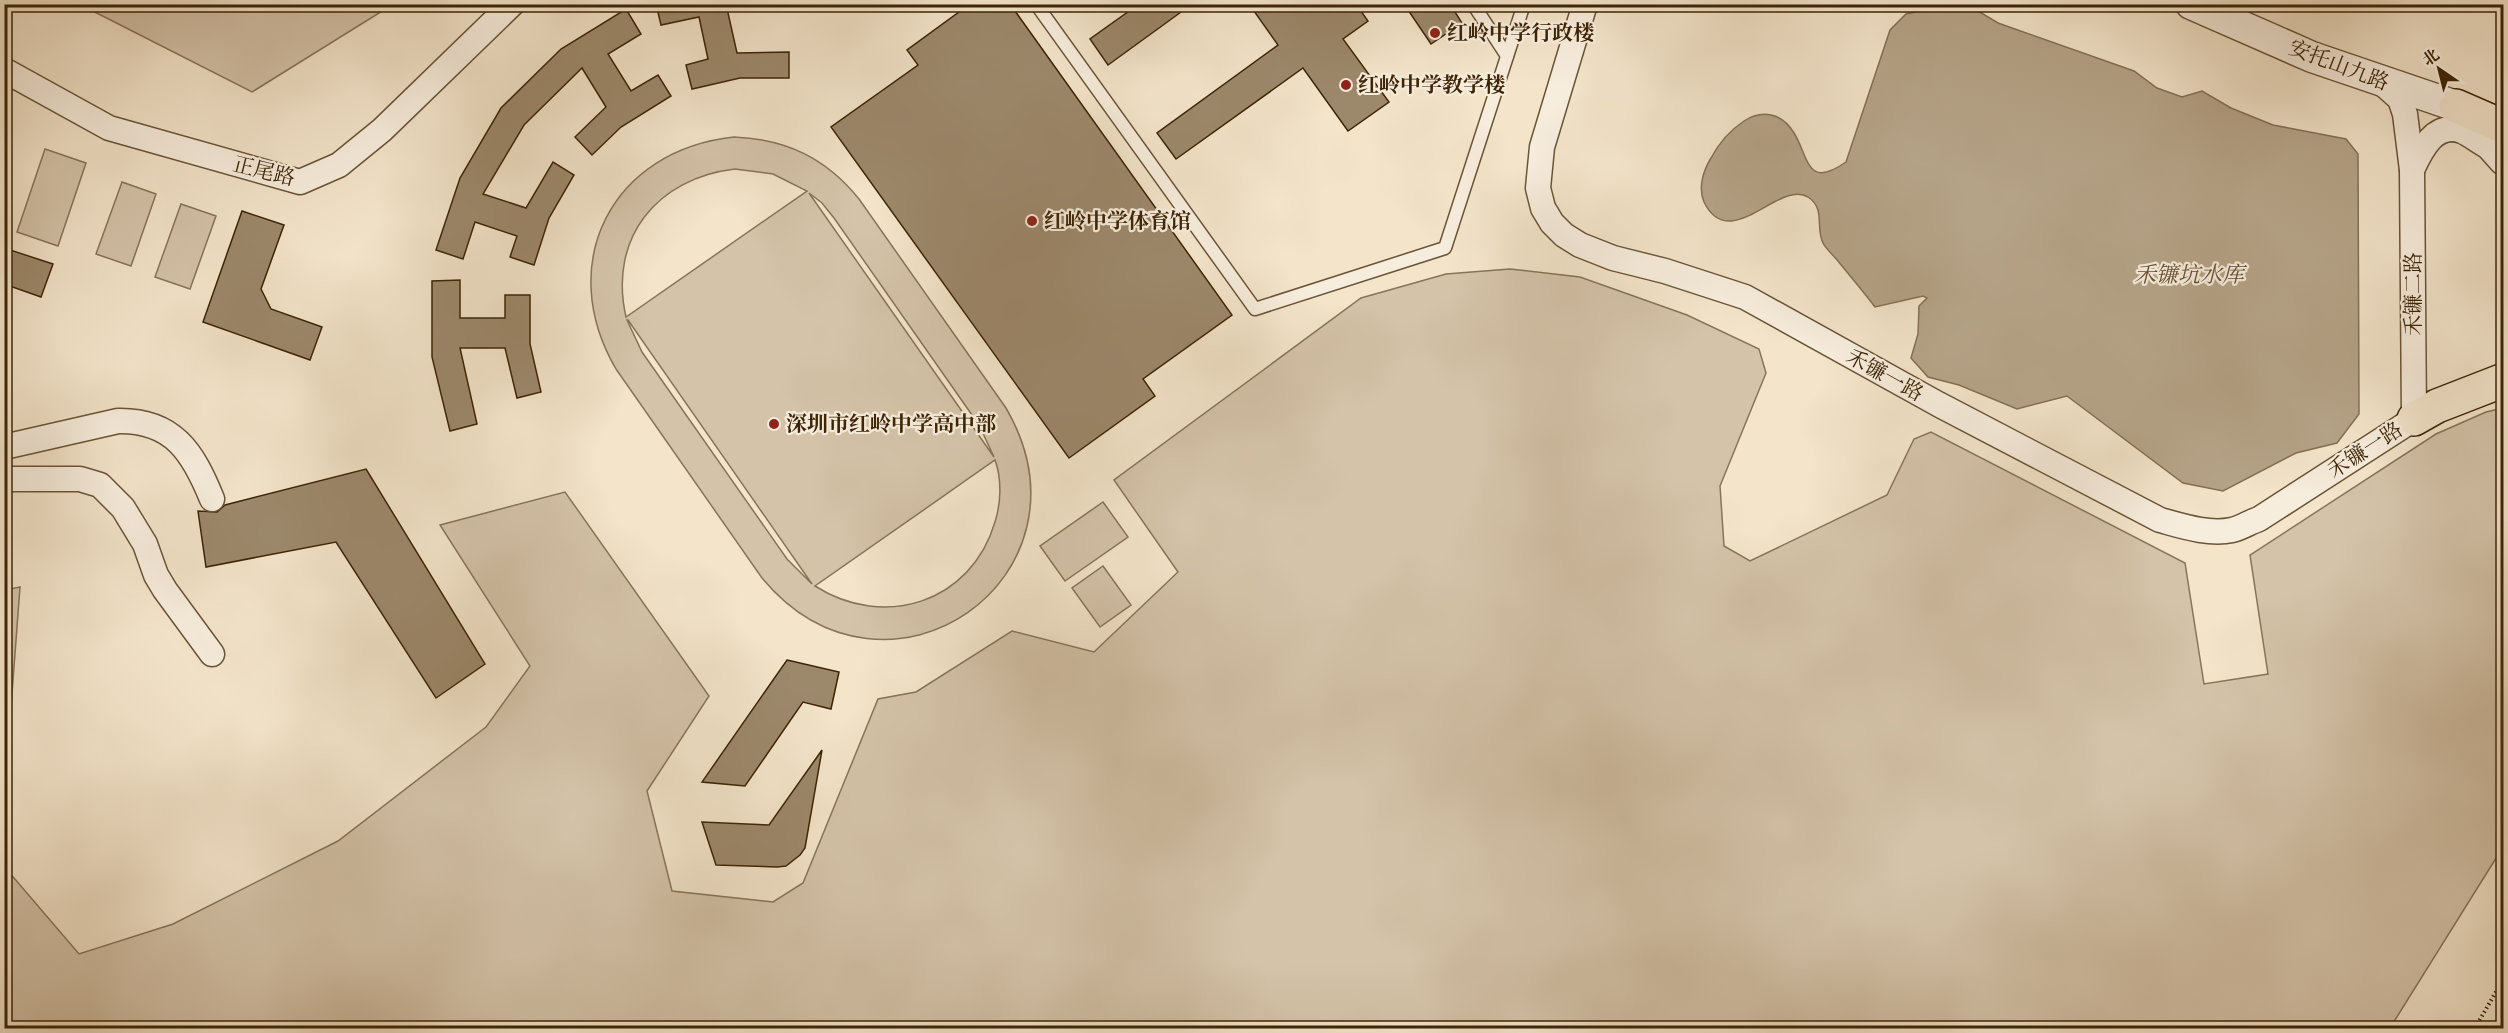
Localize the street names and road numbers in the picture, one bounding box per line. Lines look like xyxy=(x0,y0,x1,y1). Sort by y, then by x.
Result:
street label: 安托山九路 xyxy=(2285,31,2394,98)
street label: 正尾路 xyxy=(230,148,298,193)
street label: 禾镰二路 xyxy=(2397,252,2428,336)
street label: 禾镰一路 xyxy=(1841,341,1929,408)
street label: 禾镰一路 xyxy=(2321,414,2408,485)

